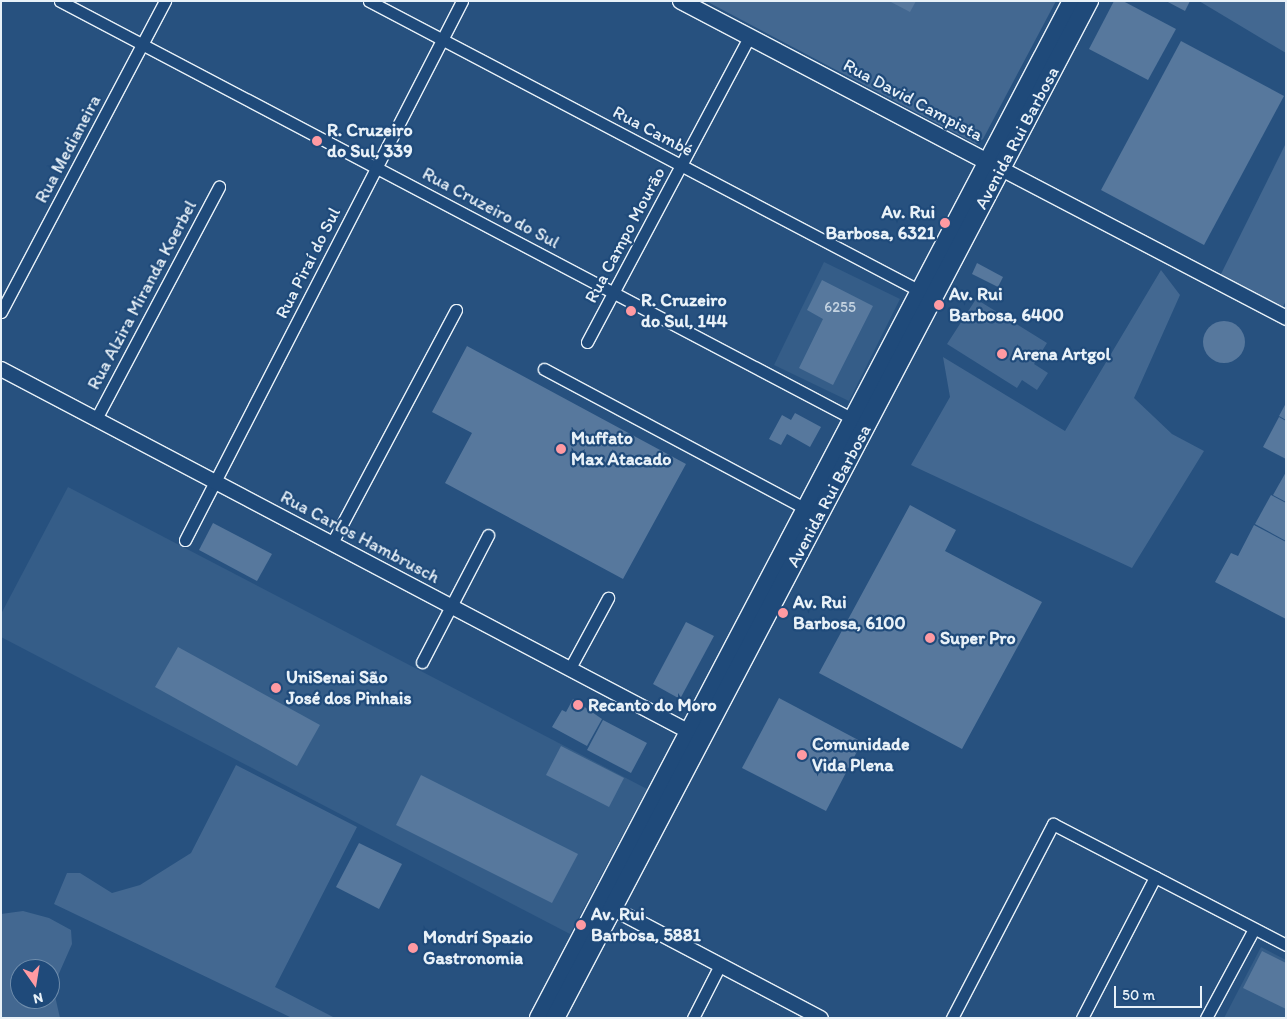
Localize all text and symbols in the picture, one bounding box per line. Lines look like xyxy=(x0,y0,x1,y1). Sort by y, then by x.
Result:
street label: Rua David Campista xyxy=(839,54,987,146)
street label: Avenida Rui Barbosa xyxy=(970,63,1064,213)
street label: Rua Medianeira xyxy=(30,91,106,207)
street label: Rua Cambé xyxy=(609,101,697,161)
place label: R. Cruzeiro do Sul, 339 xyxy=(327,120,413,162)
marker: R. Cruzeiro do Sul, 339 xyxy=(311,135,323,147)
street label: Rua Cruzeiro do Sul xyxy=(419,163,563,253)
street label: Rua Campo Mourão xyxy=(580,163,670,307)
street label: Rua Alzira Miranda Koerbel xyxy=(83,197,201,393)
place label: Av. Rui Barbosa, 6321 xyxy=(825,202,935,244)
street label: Rua Piraí do Sul xyxy=(271,204,345,322)
marker: Av. Rui Barbosa, 6321 xyxy=(939,217,951,229)
place label: Av. Rui Barbosa, 6400 xyxy=(949,284,1064,326)
place label: R. Cruzeiro do Sul, 144 xyxy=(641,290,728,332)
house number: 6255 xyxy=(824,299,856,317)
marker: Av. Rui Barbosa, 6400 xyxy=(933,299,945,311)
marker: R. Cruzeiro do Sul, 144 xyxy=(625,305,637,317)
place label: Arena Artgol xyxy=(1012,343,1111,365)
marker: Arena Artgol xyxy=(996,348,1008,360)
street label: Avenida Rui Barbosa xyxy=(782,421,876,571)
place label: Muffato Max Atacado xyxy=(571,428,671,470)
marker: Muffato Max Atacado xyxy=(555,443,567,455)
street label: Rua Carlos Hambrusch xyxy=(277,486,443,588)
place label: Av. Rui Barbosa, 6100 xyxy=(793,592,905,634)
marker: Av. Rui Barbosa, 6100 xyxy=(777,607,789,619)
place label: Super Pro xyxy=(940,627,1016,649)
marker: Super Pro xyxy=(924,632,936,644)
place label: UniSenai São José dos Pinhais xyxy=(286,667,411,710)
marker: UniSenai São José dos Pinhais xyxy=(270,682,282,694)
place label: Recanto do Moro xyxy=(588,694,717,716)
marker: Recanto do Moro xyxy=(572,699,584,711)
place label: Comunidade Vida Plena xyxy=(812,734,910,776)
marker: Comunidade Vida Plena xyxy=(796,749,808,761)
place label: Av. Rui Barbosa, 5881 xyxy=(591,904,701,946)
marker: Av. Rui Barbosa, 5881 xyxy=(575,919,587,931)
place label: Mondrí Spazio Gastronomia xyxy=(423,927,533,970)
marker: Mondrí Spazio Gastronomia xyxy=(407,942,419,954)
north arrow xyxy=(10,959,60,1009)
scale bar xyxy=(1117,976,1204,1008)
text: 50 m xyxy=(1122,986,1155,1004)
text: N xyxy=(32,989,45,1007)

